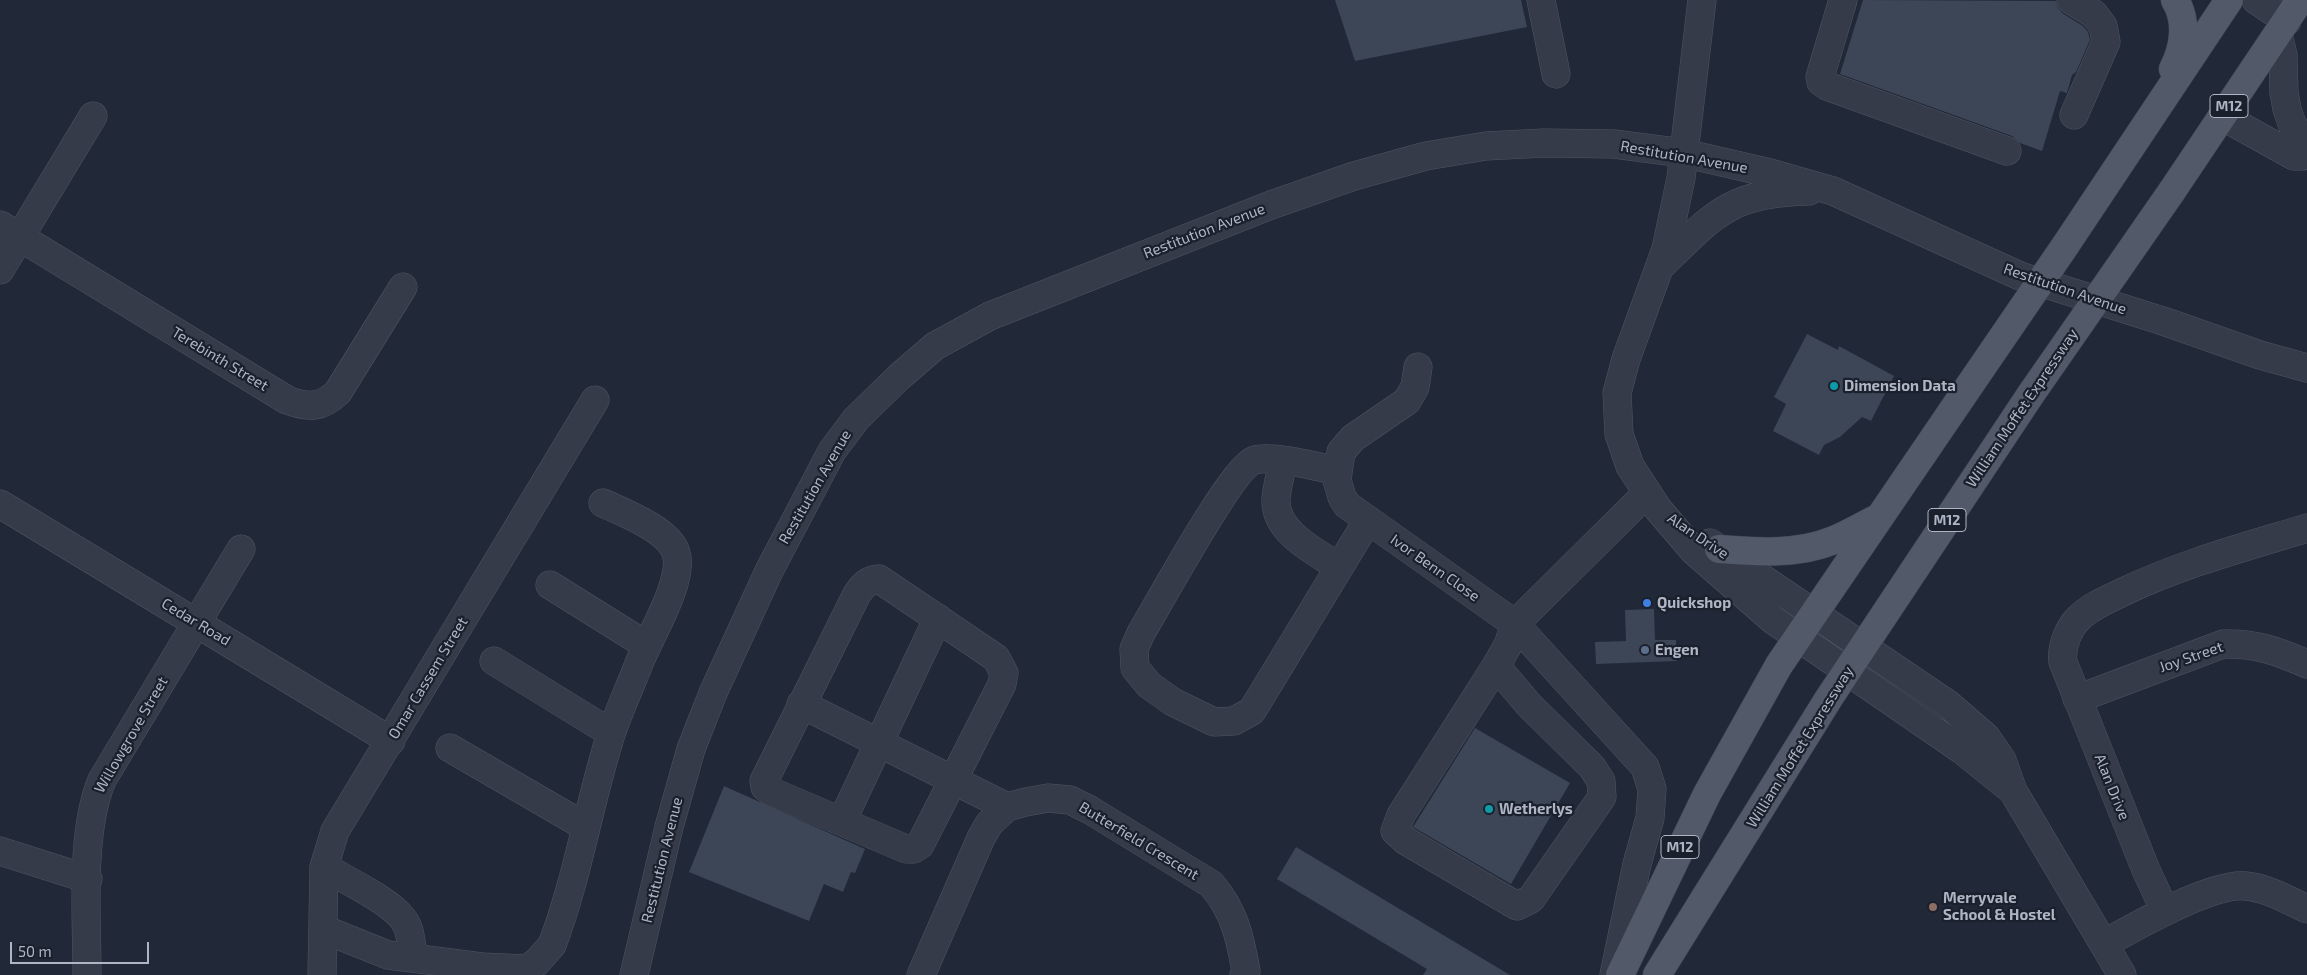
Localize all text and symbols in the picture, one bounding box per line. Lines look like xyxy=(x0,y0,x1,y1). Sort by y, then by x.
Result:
road number: M12 xyxy=(2210,94,2248,118)
street label: Restitution Avenue xyxy=(1619,137,1749,177)
street label: Restitution Avenue xyxy=(1141,200,1267,262)
street label: Restitution Avenue xyxy=(2001,260,2129,318)
street label: Terebinth Street xyxy=(168,323,272,395)
street label: William Moffet Expressway xyxy=(1962,325,2082,491)
place label: Dimension Data xyxy=(1844,377,1956,395)
marker: Dimension Data xyxy=(1828,380,1840,392)
street label: Restitution Avenue xyxy=(775,427,855,547)
road number: M12 xyxy=(1928,508,1966,532)
street label: Alan Drive xyxy=(1664,509,1732,563)
street label: Ivor Benn Close xyxy=(1387,531,1483,605)
street label: Cedar Road xyxy=(158,594,234,650)
place label: Quickshop xyxy=(1657,594,1731,612)
marker: Quickshop xyxy=(1641,597,1653,609)
street label: Omar Cassem Street xyxy=(384,614,472,742)
street label: Joy Street xyxy=(2157,638,2225,676)
place label: Engen xyxy=(1655,641,1699,659)
marker: Engen xyxy=(1639,644,1651,656)
street label: William Moffet Expressway xyxy=(1743,663,1857,831)
street label: Willowgrove Street xyxy=(90,674,172,796)
street label: Alan Drive xyxy=(2091,751,2133,823)
street label: Restitution Avenue xyxy=(638,795,686,925)
street label: Butterfield Crescent xyxy=(1076,798,1202,884)
place label: Wetherlys xyxy=(1499,800,1573,818)
marker: Wetherlys xyxy=(1483,803,1495,815)
road number: M12 xyxy=(1661,836,1699,859)
place label: Merryvale School & Hostel xyxy=(1943,889,2056,924)
marker: Merryvale School & Hostel xyxy=(1927,901,1939,913)
scale bar xyxy=(12,932,151,964)
text: 50 m xyxy=(18,942,52,960)

